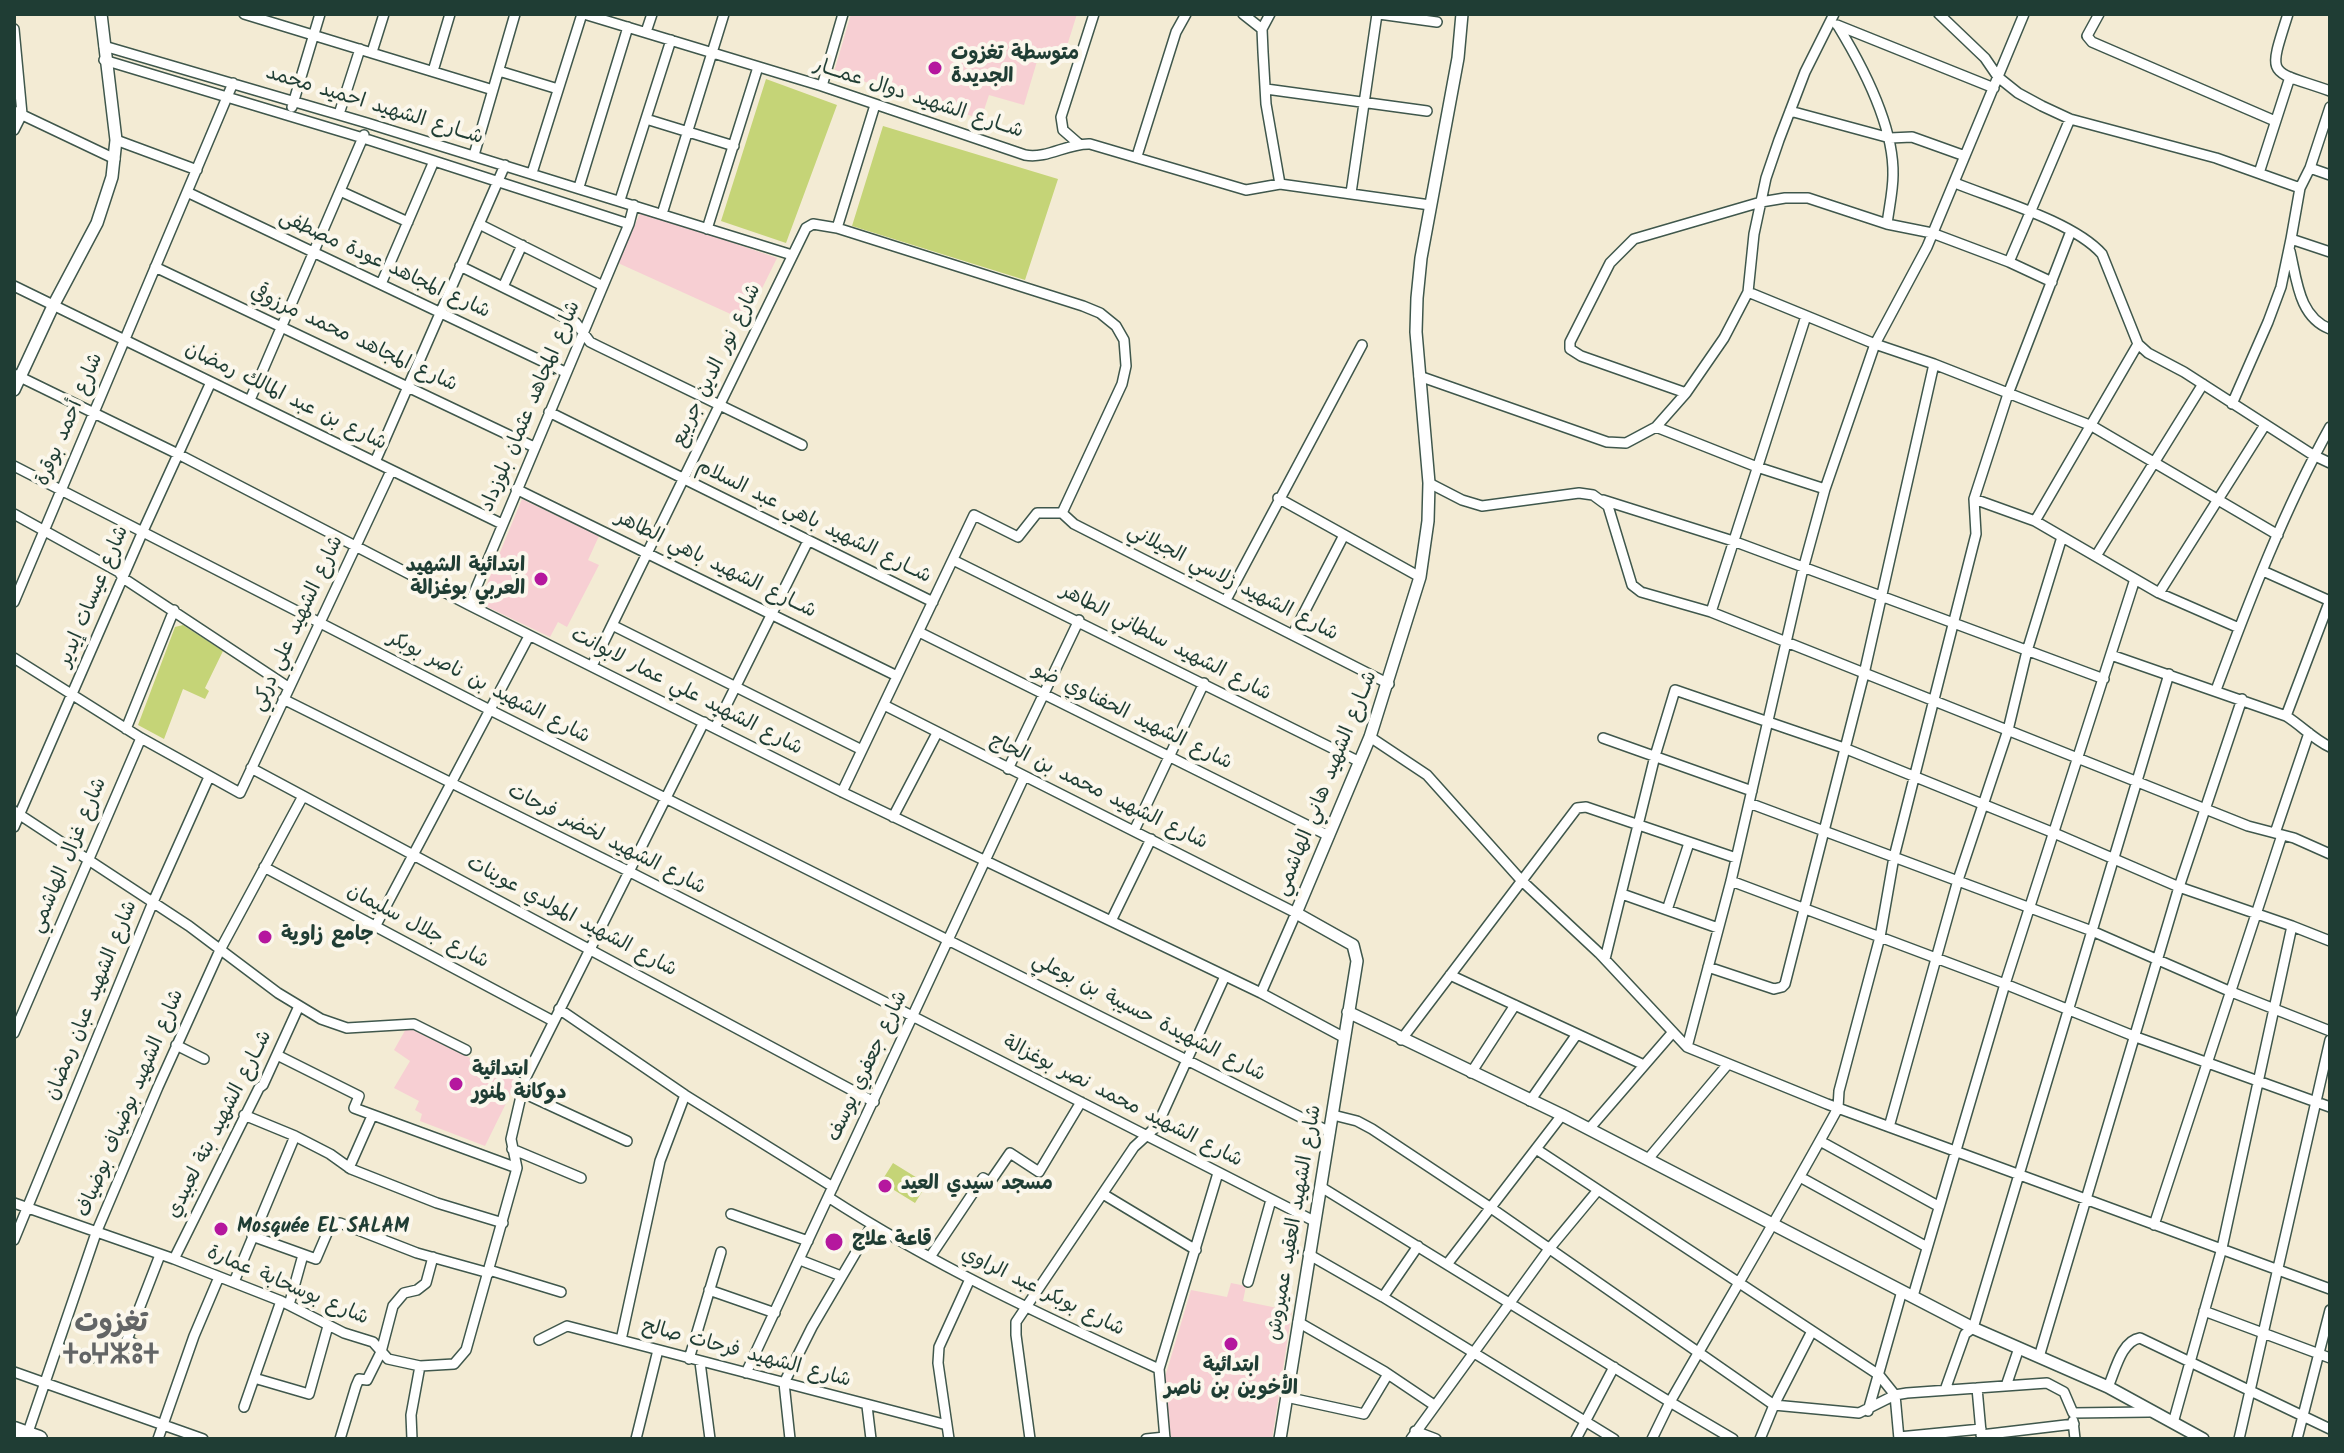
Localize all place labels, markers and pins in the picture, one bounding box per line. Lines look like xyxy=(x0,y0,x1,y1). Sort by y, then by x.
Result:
place label: متوسطة تغزوت الجديدة xyxy=(951,44,1079,91)
marker: متوسطة تغزوت الجديدة xyxy=(926,59,944,77)
place label: ابتدائية الشهيد العربي بوغزالة xyxy=(406,556,525,603)
marker: ابتدائية الشهيد العربي بوغزالة xyxy=(532,570,550,588)
place label: جامع زاوية xyxy=(281,925,374,949)
marker: جامع زاوية xyxy=(256,928,274,946)
place label: ابتدائية دوكانة لمنور xyxy=(472,1060,567,1107)
marker: ابتدائية دوكانة لمنور xyxy=(447,1075,465,1093)
place label: مسجد سيدي العيد xyxy=(901,1174,1053,1198)
marker: مسجد سيدي العيد xyxy=(876,1177,894,1195)
place label: Mosquée EL SALAM xyxy=(237,1217,409,1241)
marker: Mosquée EL SALAM xyxy=(212,1220,230,1238)
place label: قاعة علاج xyxy=(852,1230,932,1254)
marker: قاعة علاج xyxy=(823,1231,845,1253)
marker: ابتدائية الأخوين بن ناصر xyxy=(1222,1335,1240,1353)
place label: ابتدائية الأخوين بن ناصر xyxy=(1164,1356,1298,1403)

